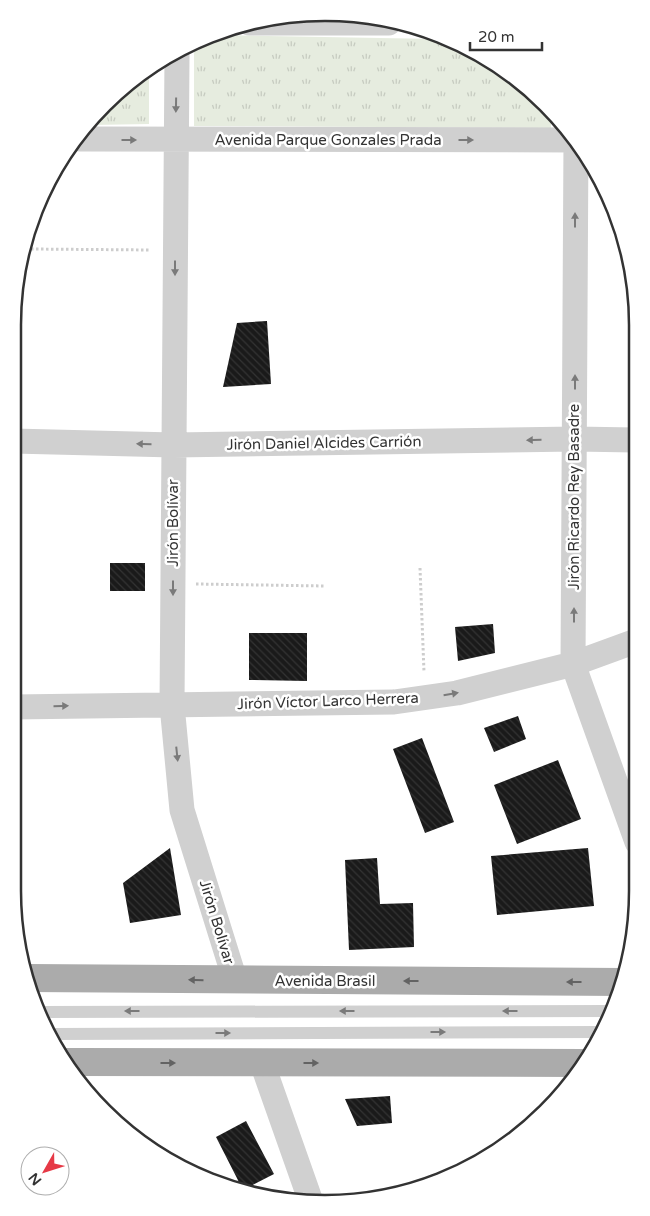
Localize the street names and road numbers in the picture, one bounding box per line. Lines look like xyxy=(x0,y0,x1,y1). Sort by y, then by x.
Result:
street label: Avenida Parque Gonzales Prada xyxy=(214,131,442,149)
street label: Jirón Ricardo Rey Basadre xyxy=(565,404,583,590)
street label: Jirón Daniel Alcides Carrión xyxy=(226,432,422,454)
street label: Jirón Bolívar xyxy=(164,479,182,567)
street label: Jirón Víctor Larco Herrera xyxy=(237,689,419,713)
street label: Jirón Bolívar xyxy=(196,878,238,967)
street label: Avenida Brasil xyxy=(275,972,375,990)

